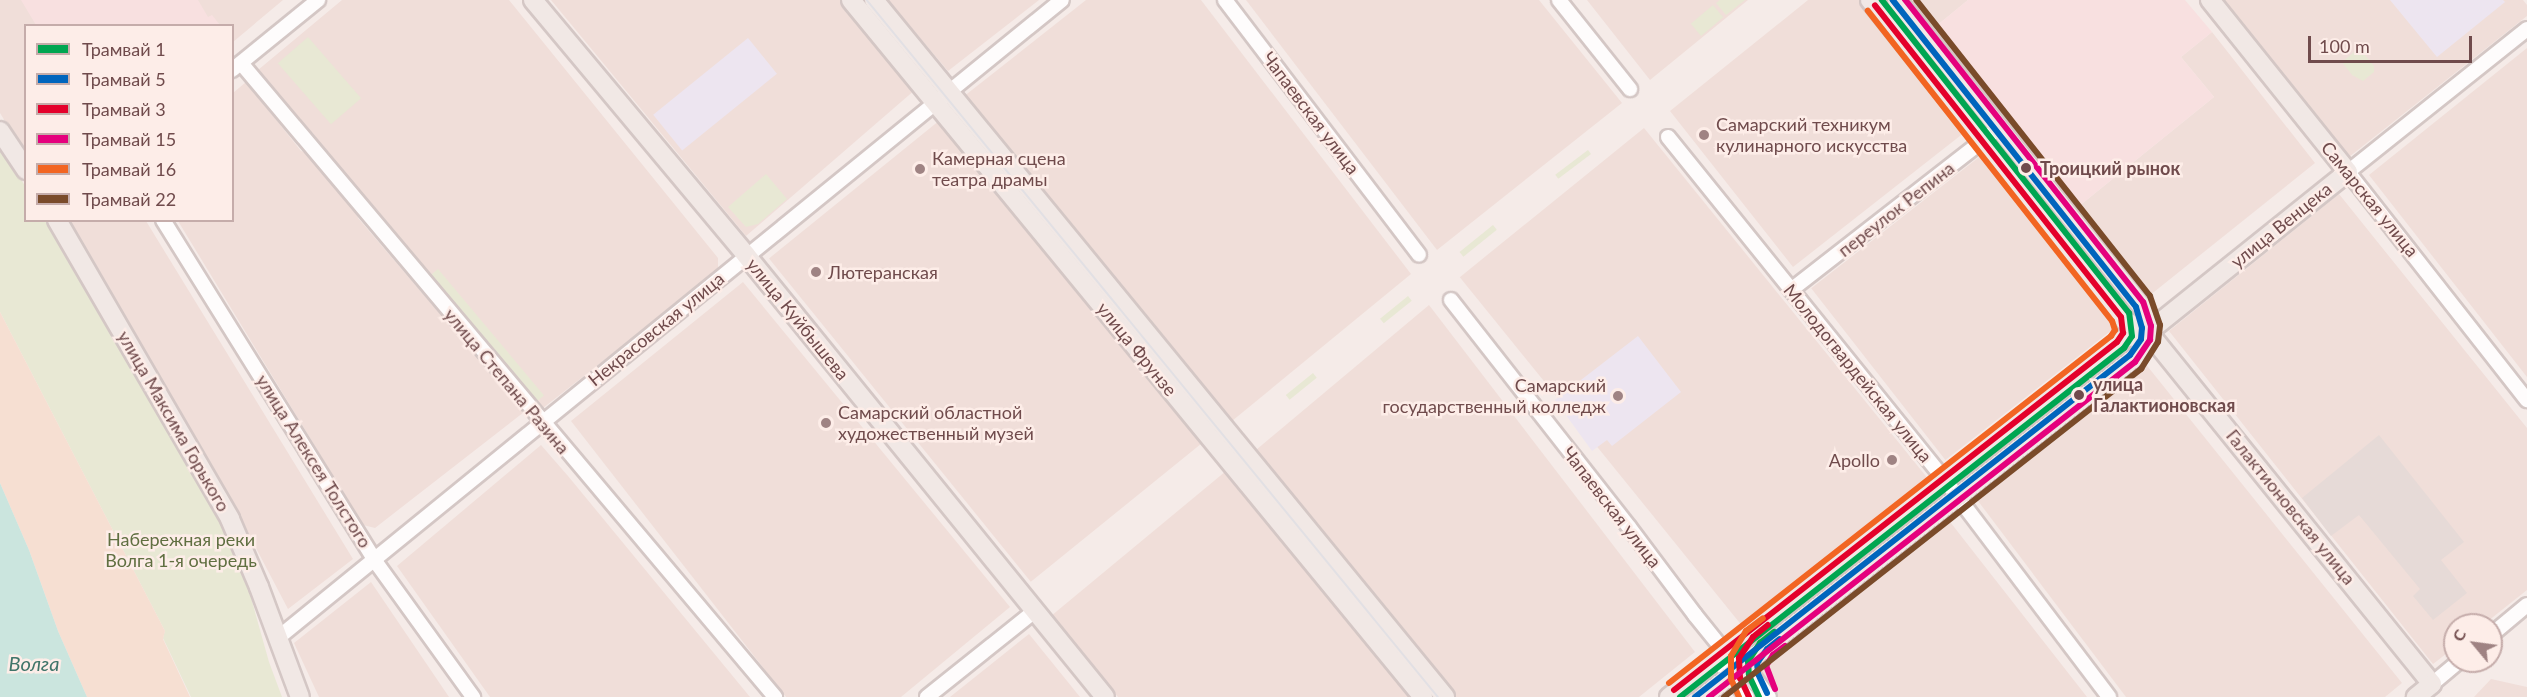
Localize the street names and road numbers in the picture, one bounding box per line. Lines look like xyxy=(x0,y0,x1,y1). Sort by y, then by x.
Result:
street label: Чапаевская улица xyxy=(1258,48,1364,178)
street label: Самарская улица xyxy=(2317,137,2423,261)
street label: переулок Репина xyxy=(1834,157,1958,261)
street label: улица Венцека xyxy=(2226,178,2336,272)
street label: улица Куйбышева xyxy=(742,254,854,384)
street label: Некрасовская улица xyxy=(584,268,728,390)
street label: Молодогвардейская улица xyxy=(1779,279,1937,467)
street label: улица Фрунзе xyxy=(1093,298,1181,400)
street label: улица Степана Разина xyxy=(440,304,574,458)
street label: улица Максима Горького xyxy=(113,327,235,515)
street label: улица Алексея Толстого xyxy=(252,370,376,552)
street label: Галактионовская улица xyxy=(2222,425,2360,589)
street label: Чапаевская улица xyxy=(1558,442,1666,572)

